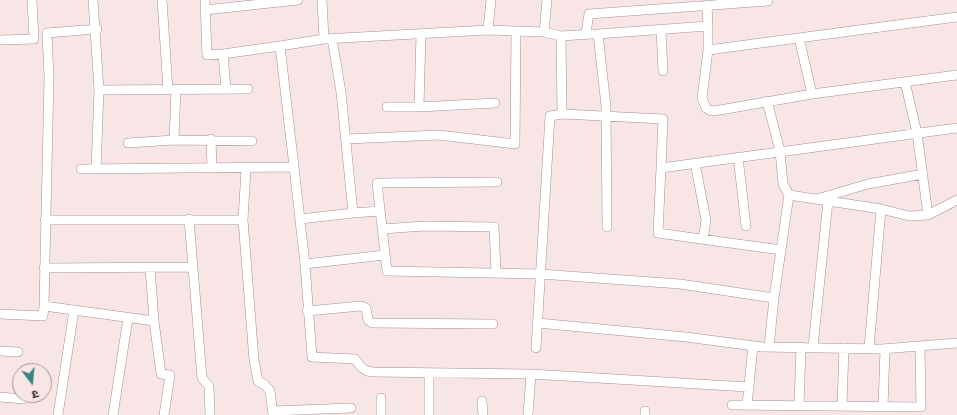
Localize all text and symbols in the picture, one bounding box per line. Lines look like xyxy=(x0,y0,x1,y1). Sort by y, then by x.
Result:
north arrow xyxy=(12,363,52,403)
text: उ xyxy=(30,387,40,401)

